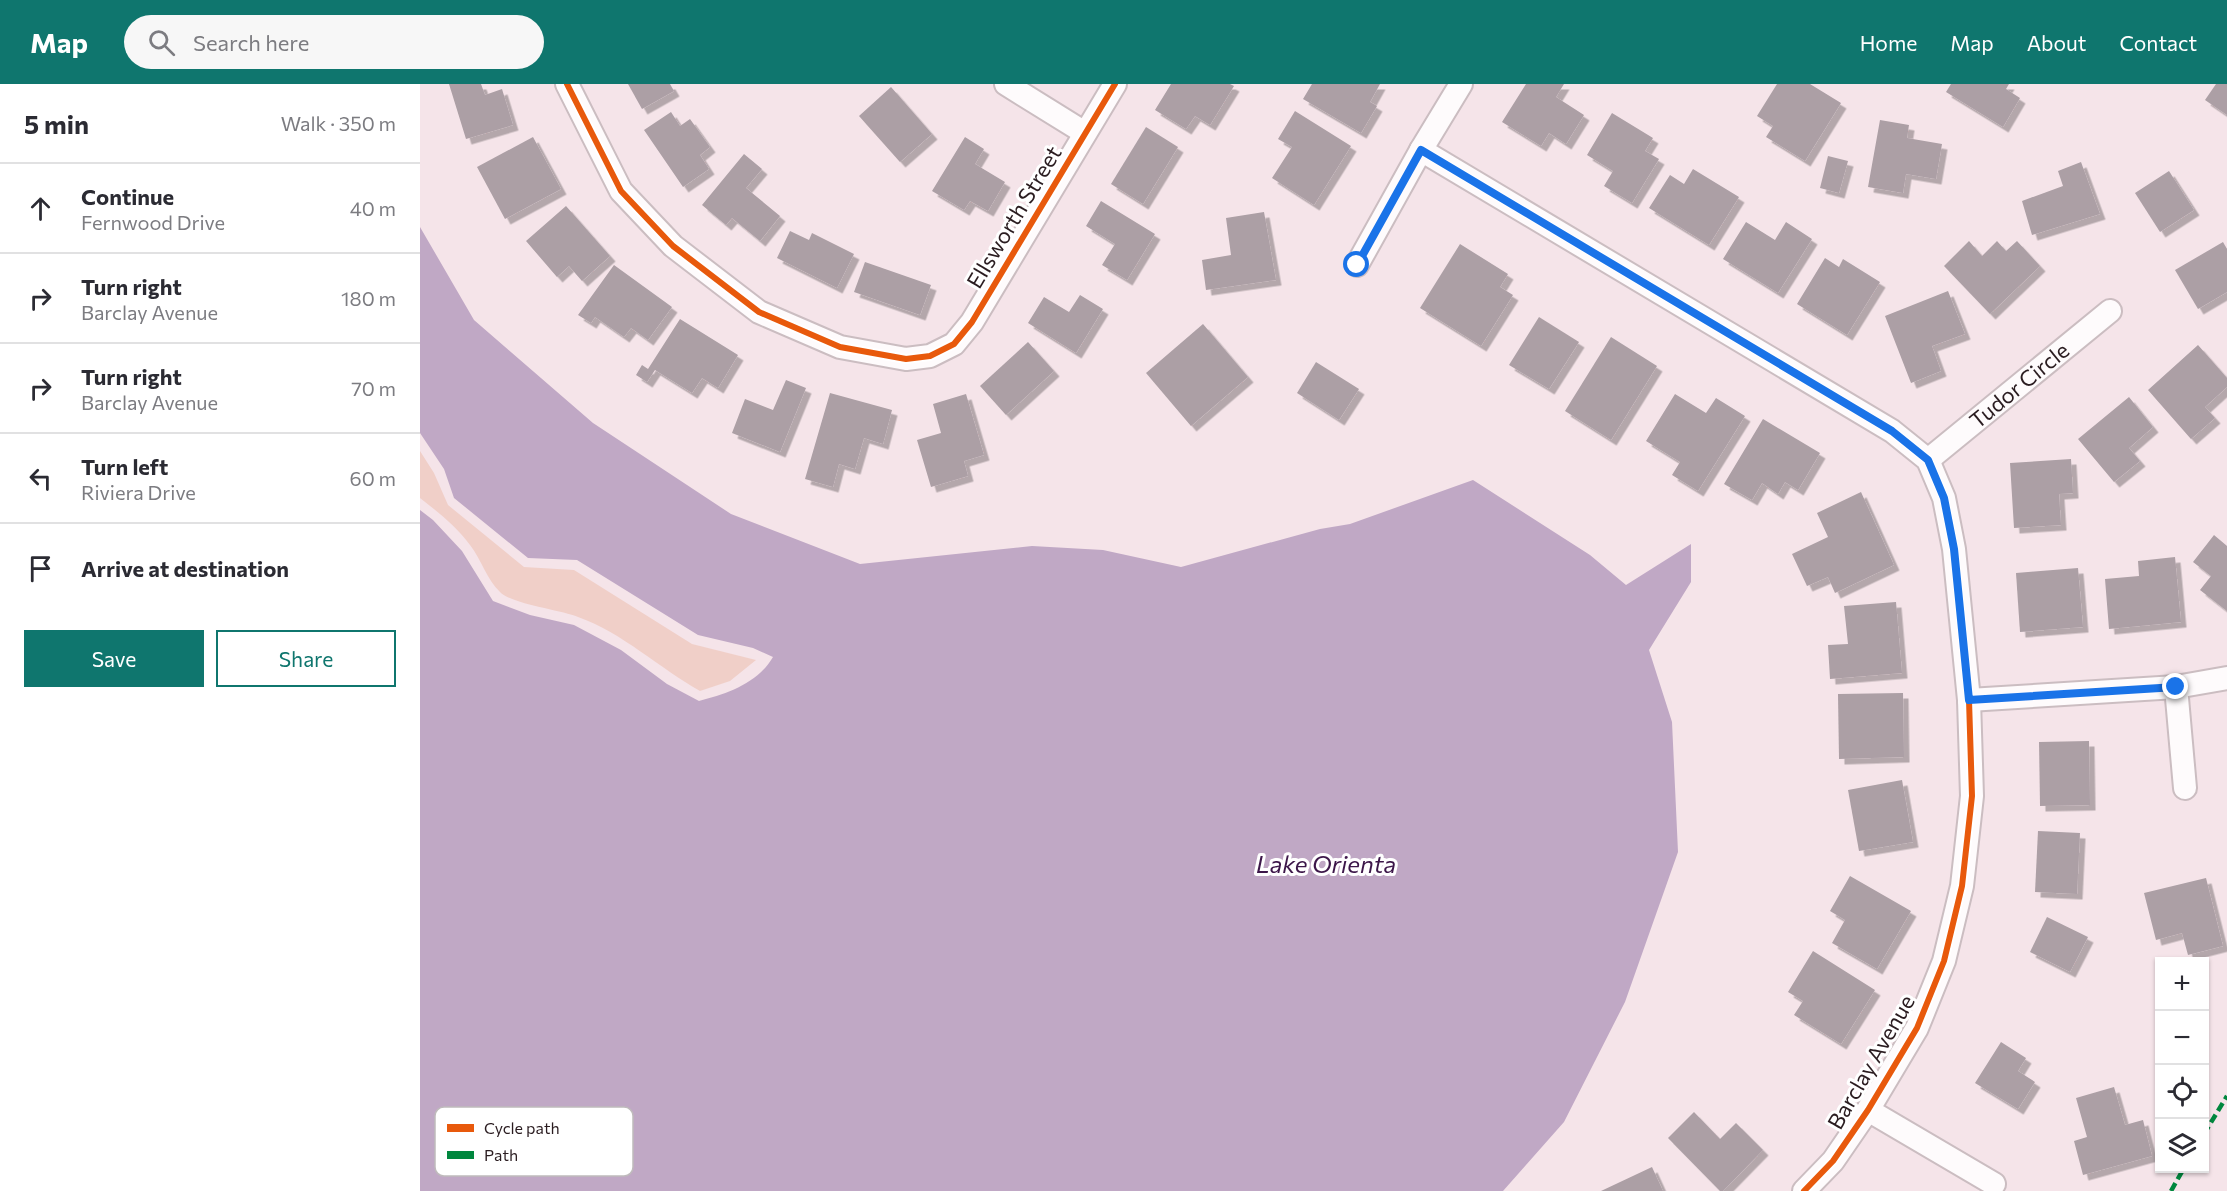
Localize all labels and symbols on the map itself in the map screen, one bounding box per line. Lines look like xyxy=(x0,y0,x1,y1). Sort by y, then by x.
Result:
street label: Ellsworth Street xyxy=(960,141,1067,293)
route start xyxy=(1343,251,1369,277)
street label: Tudor Circle xyxy=(1964,336,2074,434)
route end xyxy=(2162,673,2188,699)
water label: Lake Orienta xyxy=(1256,849,1396,878)
street label: Barclay Avenue xyxy=(1821,990,1920,1134)
legend xyxy=(435,1107,633,1176)
text: Cycle path xyxy=(484,1118,560,1137)
text: Path xyxy=(484,1145,518,1164)

